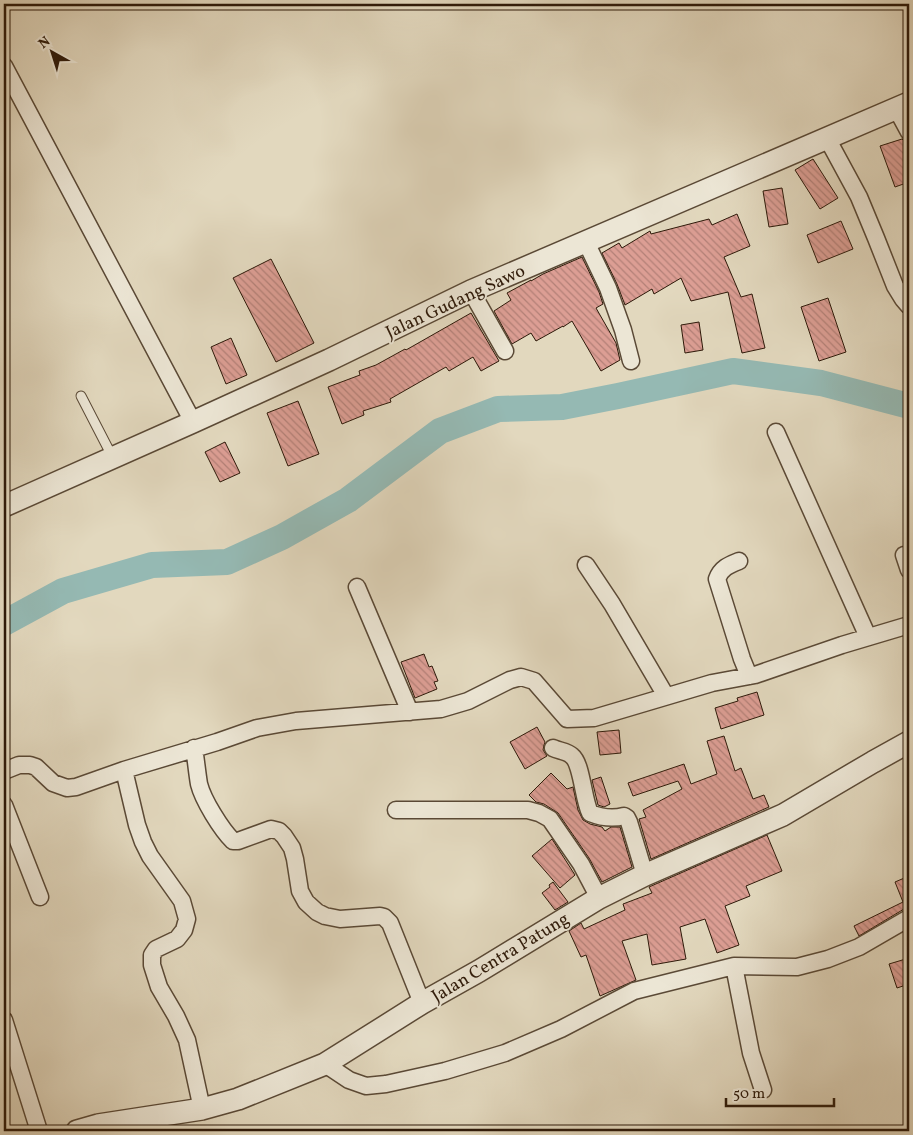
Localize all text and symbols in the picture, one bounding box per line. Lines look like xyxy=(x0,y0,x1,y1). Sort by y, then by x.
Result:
north arrow xyxy=(28,28,78,78)
text: N xyxy=(35,32,55,54)
street label: Jalan Gudang Sawo xyxy=(382,259,529,346)
street label: Jalan Centra Patung xyxy=(427,907,574,1009)
scale bar xyxy=(726,1075,833,1107)
text: 50 m xyxy=(733,1084,765,1105)

